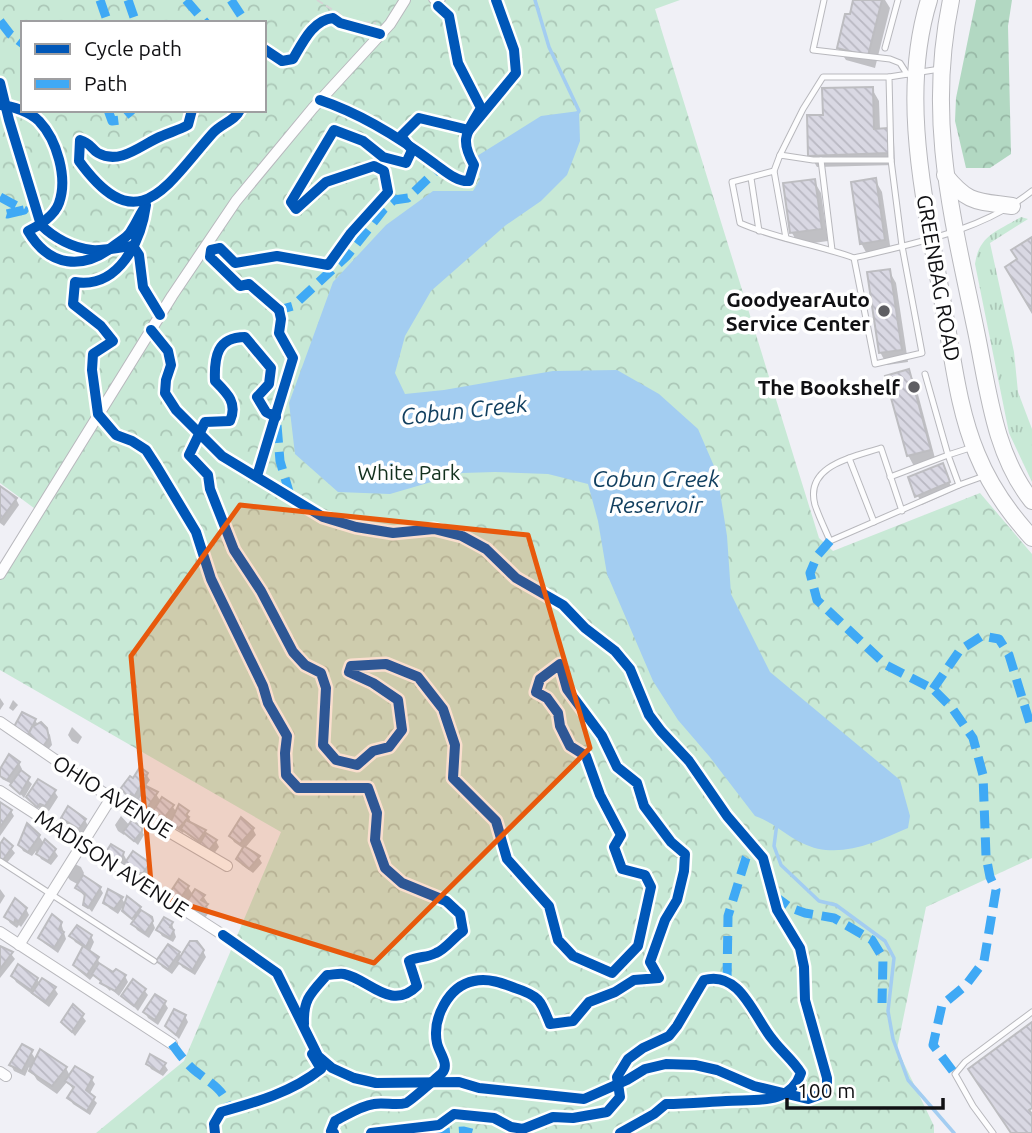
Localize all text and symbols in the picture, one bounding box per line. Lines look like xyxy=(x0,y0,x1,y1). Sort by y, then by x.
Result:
legend xyxy=(21,21,266,112)
text: Cycle path xyxy=(84,36,182,60)
text: Path xyxy=(84,71,127,95)
street label: GREENBAG ROAD xyxy=(913,193,965,363)
place label: GoodyearAuto Service Center xyxy=(726,287,870,335)
marker: GoodyearAuto Service Center xyxy=(876,303,892,319)
place label: The Bookshelf xyxy=(758,375,900,399)
marker: The Bookshelf xyxy=(906,379,922,395)
water label: Cobun Creek xyxy=(399,391,529,429)
park label: White Park xyxy=(358,460,461,484)
water label: Cobun Creek Reservoir xyxy=(592,466,720,517)
street label: OHIO AVENUE xyxy=(49,750,177,842)
street label: MADISON AVENUE xyxy=(31,804,193,922)
scale bar xyxy=(787,1066,943,1110)
text: 100 m xyxy=(797,1078,855,1102)

